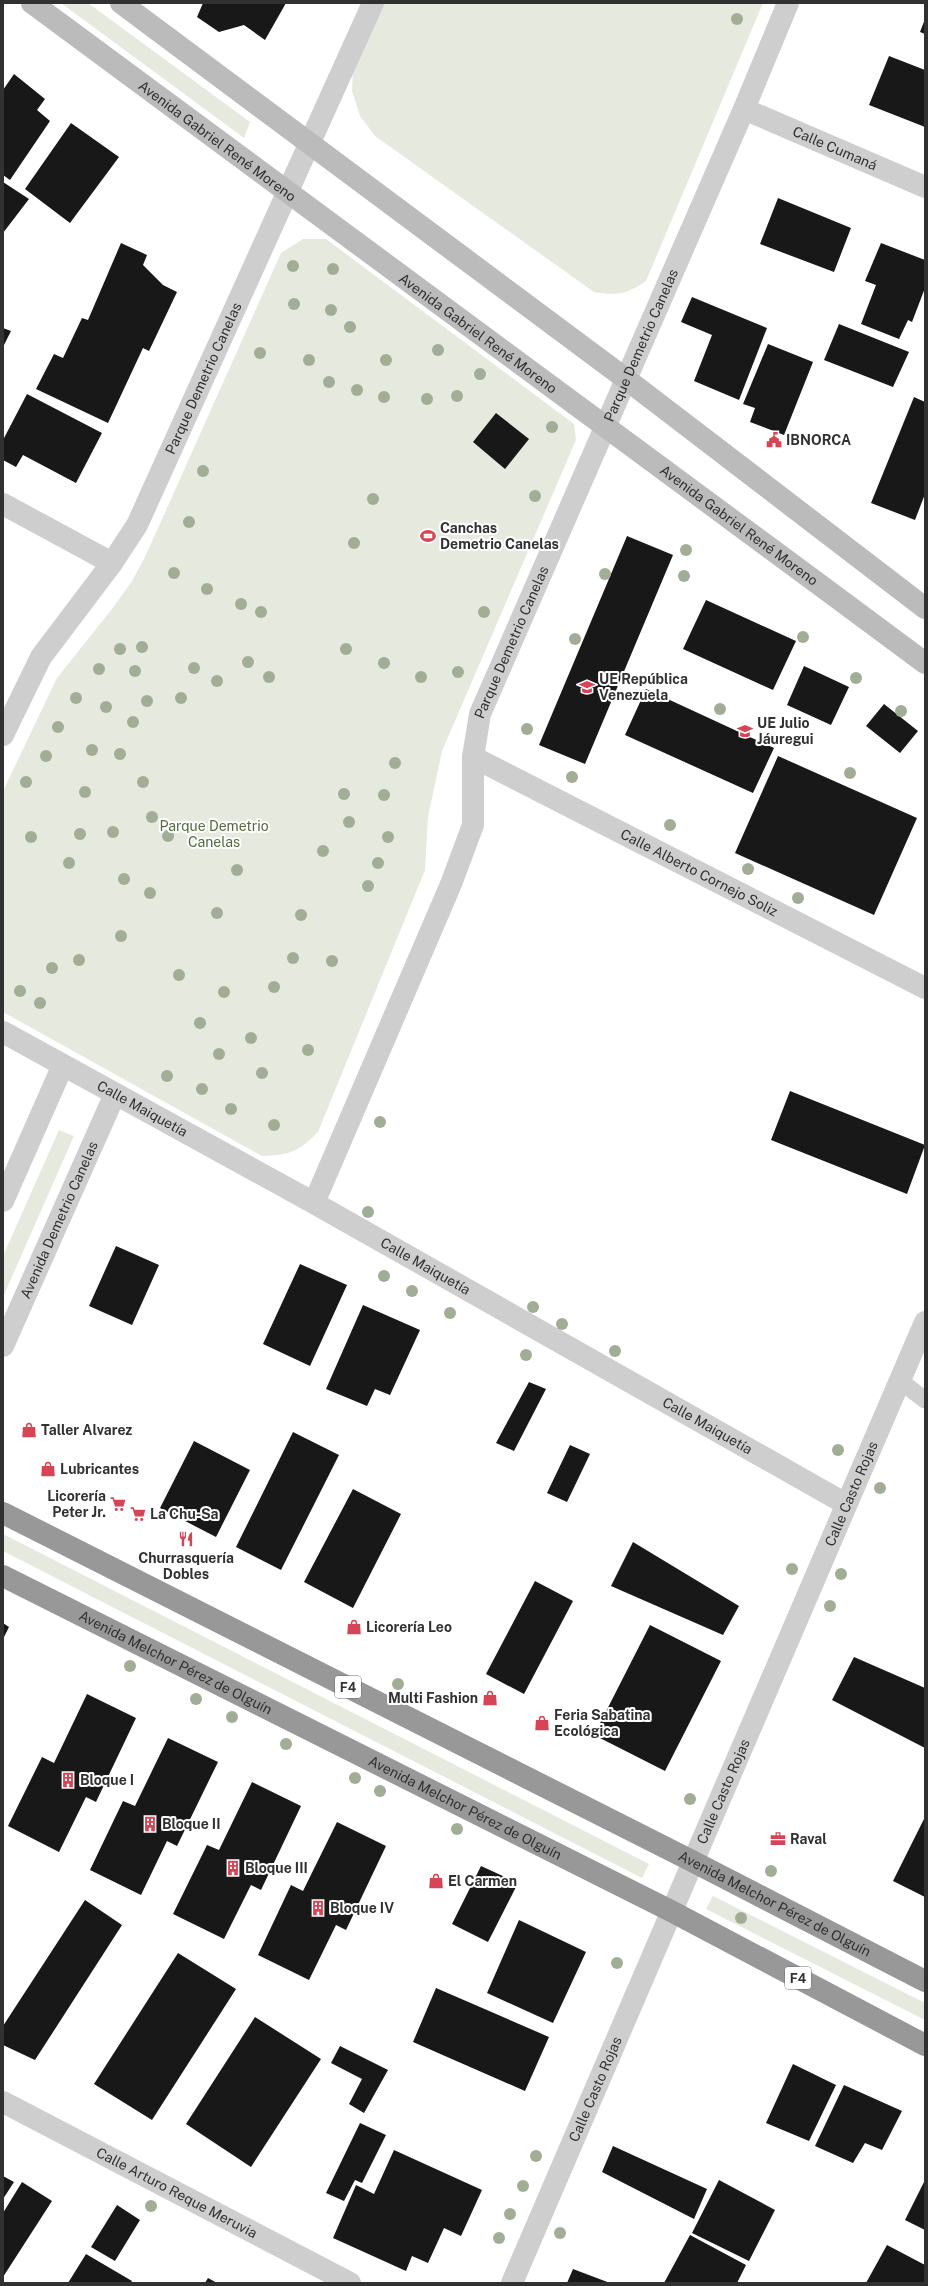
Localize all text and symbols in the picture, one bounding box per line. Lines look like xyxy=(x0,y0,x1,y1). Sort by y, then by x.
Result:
street label: Avenida Gabriel René Moreno xyxy=(135,77,299,205)
street label: Calle Cumaná xyxy=(790,123,879,173)
street label: Parque Demetrio Canelas xyxy=(601,266,681,424)
street label: Avenida Gabriel René Moreno xyxy=(396,270,560,397)
street label: Parque Demetrio Canelas xyxy=(162,300,245,457)
public building icon: IBNORCA xyxy=(765,431,783,449)
place label: IBNORCA xyxy=(786,432,851,448)
street label: Avenida Gabriel René Moreno xyxy=(657,462,821,589)
place label: Canchas Demetrio Canelas xyxy=(440,520,559,552)
sports icon: Canchas Demetrio Canelas xyxy=(419,527,437,545)
street label: Parque Demetrio Canelas xyxy=(471,563,552,721)
place label: UE República Venezuela xyxy=(599,671,688,703)
school or university icon: UE República Venezuela xyxy=(578,678,596,696)
place label: UE Julio Jáuregui xyxy=(757,715,813,747)
school or university icon: UE Julio Jáuregui xyxy=(736,722,754,740)
park label: Parque Demetrio Canelas xyxy=(159,818,269,850)
street label: Calle Alberto Cornejo Soliz xyxy=(618,826,781,920)
street label: Calle Maiquetía xyxy=(94,1077,190,1140)
street label: Avenida Demetrio Canelas xyxy=(17,1139,101,1301)
street label: Calle Maiquetía xyxy=(378,1234,473,1298)
street label: Calle Maiquetía xyxy=(660,1394,755,1457)
shop icon: Taller Alvarez xyxy=(20,1421,38,1439)
place label: Taller Alvarez xyxy=(41,1422,132,1438)
street label: Calle Casto Rojas xyxy=(822,1439,881,1549)
shop icon: Lubricantes xyxy=(39,1460,57,1478)
place label: Lubricantes xyxy=(60,1461,139,1477)
place label: Licorería Peter Jr. xyxy=(47,1488,106,1520)
supermarket icon: Licorería Peter Jr. xyxy=(109,1495,127,1513)
supermarket icon: La Chu-Sa xyxy=(129,1505,147,1523)
place label: La Chu-Sa xyxy=(150,1506,219,1522)
restaurant icon: Churrasquería Dobles xyxy=(177,1530,195,1548)
place label: Churrasquería Dobles xyxy=(138,1550,234,1582)
street label: Avenida Melchor Pérez de Olguín xyxy=(76,1607,275,1718)
shop icon: Licorería Leo xyxy=(345,1618,363,1636)
place label: Licorería Leo xyxy=(366,1619,452,1635)
road number: F4 xyxy=(335,1676,361,1698)
shop icon: Multi Fashion xyxy=(481,1689,499,1707)
place label: Multi Fashion xyxy=(388,1690,478,1706)
place label: Feria Sabatina Ecológica xyxy=(554,1707,651,1739)
shop icon: Feria Sabatina Ecológica xyxy=(533,1714,551,1732)
street label: Calle Casto Rojas xyxy=(694,1736,753,1846)
street label: Avenida Melchor Pérez de Olguín xyxy=(366,1753,564,1863)
building icon: Bloque I xyxy=(59,1771,77,1789)
place label: Bloque I xyxy=(80,1772,134,1788)
building icon: Bloque II xyxy=(141,1815,159,1833)
place label: Bloque II xyxy=(162,1816,220,1832)
office icon: Raval xyxy=(769,1830,787,1848)
place label: Raval xyxy=(790,1831,827,1847)
street label: Avenida Melchor Pérez de Olguín xyxy=(676,1848,874,1960)
building icon: Bloque III xyxy=(224,1859,242,1877)
place label: Bloque III xyxy=(245,1860,308,1876)
shop icon: El Carmen xyxy=(427,1872,445,1890)
place label: El Carmen xyxy=(448,1873,517,1889)
building icon: Bloque IV xyxy=(309,1899,327,1917)
place label: Bloque IV xyxy=(330,1900,394,1916)
road number: F4 xyxy=(785,1967,811,1989)
street label: Calle Casto Rojas xyxy=(566,2034,625,2144)
street label: Calle Arturo Reque Meruvia xyxy=(94,2144,260,2241)

